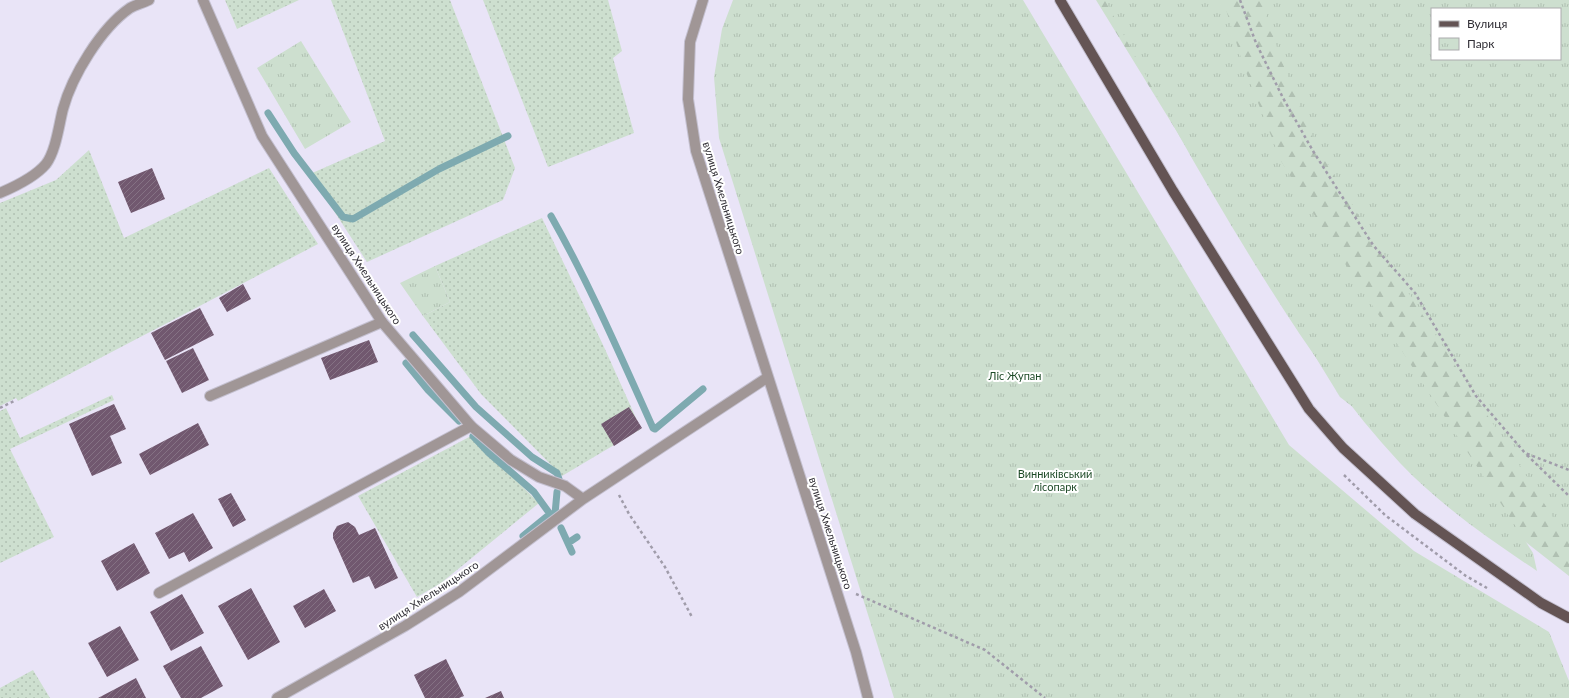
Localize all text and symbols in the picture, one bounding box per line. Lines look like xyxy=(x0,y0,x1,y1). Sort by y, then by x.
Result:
legend xyxy=(1431,8,1561,60)
text: Вулиця xyxy=(1467,16,1507,31)
text: Парк xyxy=(1467,36,1495,51)
street label: вулиця Хмельницького xyxy=(701,140,747,256)
street label: вулиця Хмельницького xyxy=(330,221,404,327)
park label: Ліс Жупан xyxy=(988,369,1042,382)
park label: Винниківський лісопарк xyxy=(1018,467,1092,493)
street label: вулиця Хмельницького xyxy=(807,475,855,591)
street label: вулиця Хмельницького xyxy=(375,558,481,632)

